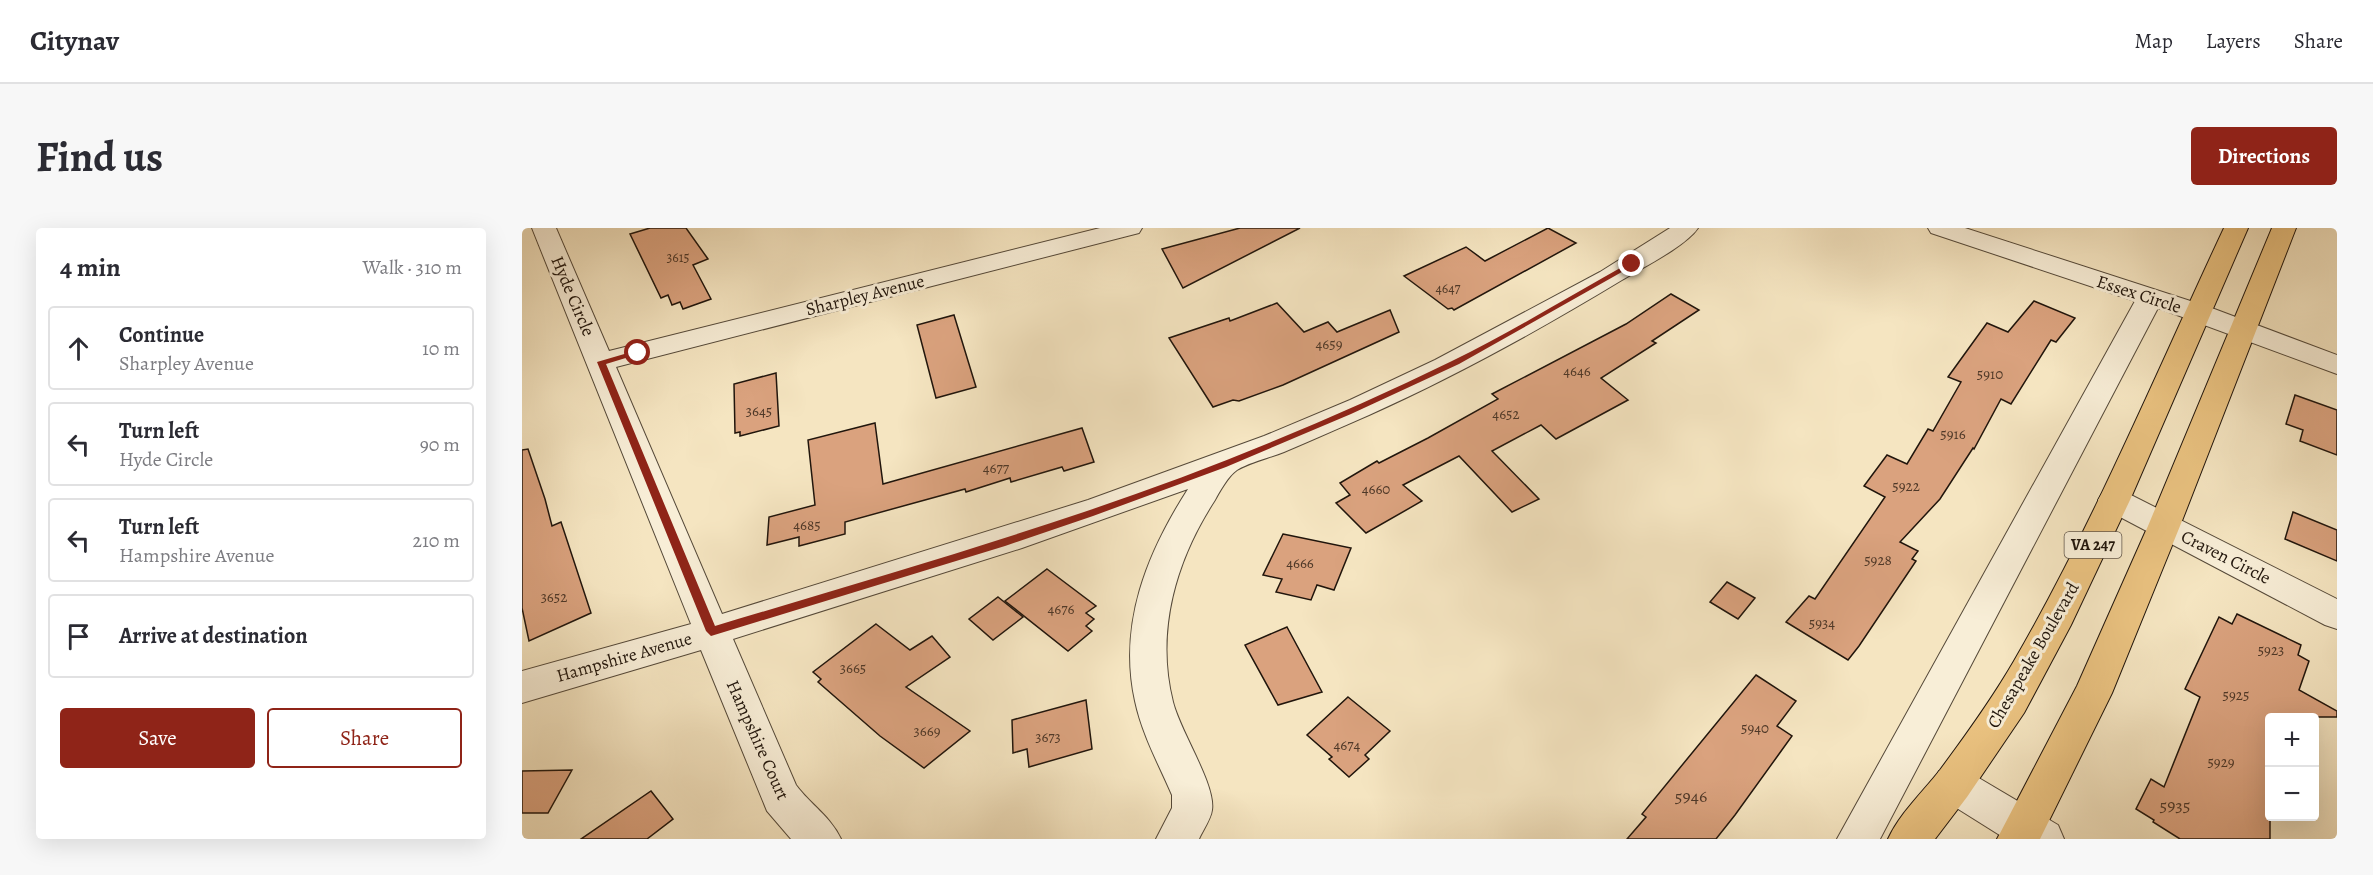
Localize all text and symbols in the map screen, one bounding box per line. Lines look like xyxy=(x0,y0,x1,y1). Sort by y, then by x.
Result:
text: Citynav xyxy=(30,22,119,60)
text: Map xyxy=(2134,27,2173,55)
text: Layers xyxy=(2206,27,2261,55)
text: Share xyxy=(2294,27,2343,55)
button: Directions xyxy=(2191,127,2337,185)
text: Find us xyxy=(36,128,163,185)
house number: 3615 xyxy=(666,248,690,267)
text: 4 min xyxy=(60,250,121,285)
route end xyxy=(1618,250,1644,276)
street label: Hyde Circle xyxy=(545,252,601,340)
text: Walk · 310 m xyxy=(363,254,462,281)
street label: Sharpley Avenue xyxy=(803,269,927,321)
street label: Essex Circle xyxy=(2094,269,2184,319)
house number: 4647 xyxy=(1435,279,1461,298)
text: Continue xyxy=(119,320,204,350)
icon: ahead xyxy=(62,332,95,365)
house number: 4659 xyxy=(1315,334,1343,354)
text: 10 m xyxy=(422,335,460,362)
route start xyxy=(624,339,650,365)
text: Sharpley Avenue xyxy=(119,350,254,377)
house number: 4646 xyxy=(1563,361,1591,381)
house number: 5910 xyxy=(1977,364,2003,384)
house number: 3645 xyxy=(746,401,772,421)
house number: 4652 xyxy=(1492,404,1520,424)
text: Turn left xyxy=(119,416,199,446)
house number: 5916 xyxy=(1940,424,1966,444)
icon: left xyxy=(62,428,95,461)
text: 90 m xyxy=(420,431,460,458)
text: Hyde Circle xyxy=(119,446,213,473)
house number: 4677 xyxy=(983,458,1010,478)
house number: 5922 xyxy=(1892,476,1920,496)
house number: 4660 xyxy=(1362,479,1390,499)
text: Turn left xyxy=(119,512,199,542)
house number: 4685 xyxy=(793,515,821,535)
icon: left xyxy=(62,524,95,557)
street label: Craven Circle xyxy=(2177,524,2275,590)
text: 210 m xyxy=(412,527,460,554)
road number: VA 247 xyxy=(2064,532,2122,558)
text: Hampshire Avenue xyxy=(119,542,275,569)
house number: 5928 xyxy=(1864,550,1892,570)
house number: 4666 xyxy=(1286,553,1314,573)
street label: Chesapeake Boulevard xyxy=(1981,577,2085,732)
house number: 3652 xyxy=(541,587,567,607)
house number: 4676 xyxy=(1048,599,1075,619)
house number: 5934 xyxy=(1809,613,1835,633)
icon: arrive xyxy=(62,620,95,653)
text: Arrive at destination xyxy=(119,621,308,651)
street label: Hampshire Avenue xyxy=(553,626,695,688)
house number: 5923 xyxy=(2258,640,2284,660)
house number: 3665 xyxy=(840,658,866,678)
street label: Hampshire Court xyxy=(721,676,795,804)
house number: 5925 xyxy=(2223,685,2249,705)
button: Save xyxy=(60,708,255,768)
button: Share xyxy=(267,708,462,768)
map controls xyxy=(2265,713,2319,821)
button: + xyxy=(2265,713,2319,767)
house number: 5940 xyxy=(1741,718,1769,738)
house number: 3669 xyxy=(914,721,941,741)
house number: 3673 xyxy=(1035,727,1061,747)
house number: 4674 xyxy=(1334,735,1361,755)
house number: 5929 xyxy=(2207,752,2235,772)
button: − xyxy=(2265,767,2319,821)
house number: 5946 xyxy=(1675,784,1707,808)
house number: 5935 xyxy=(2159,793,2191,817)

